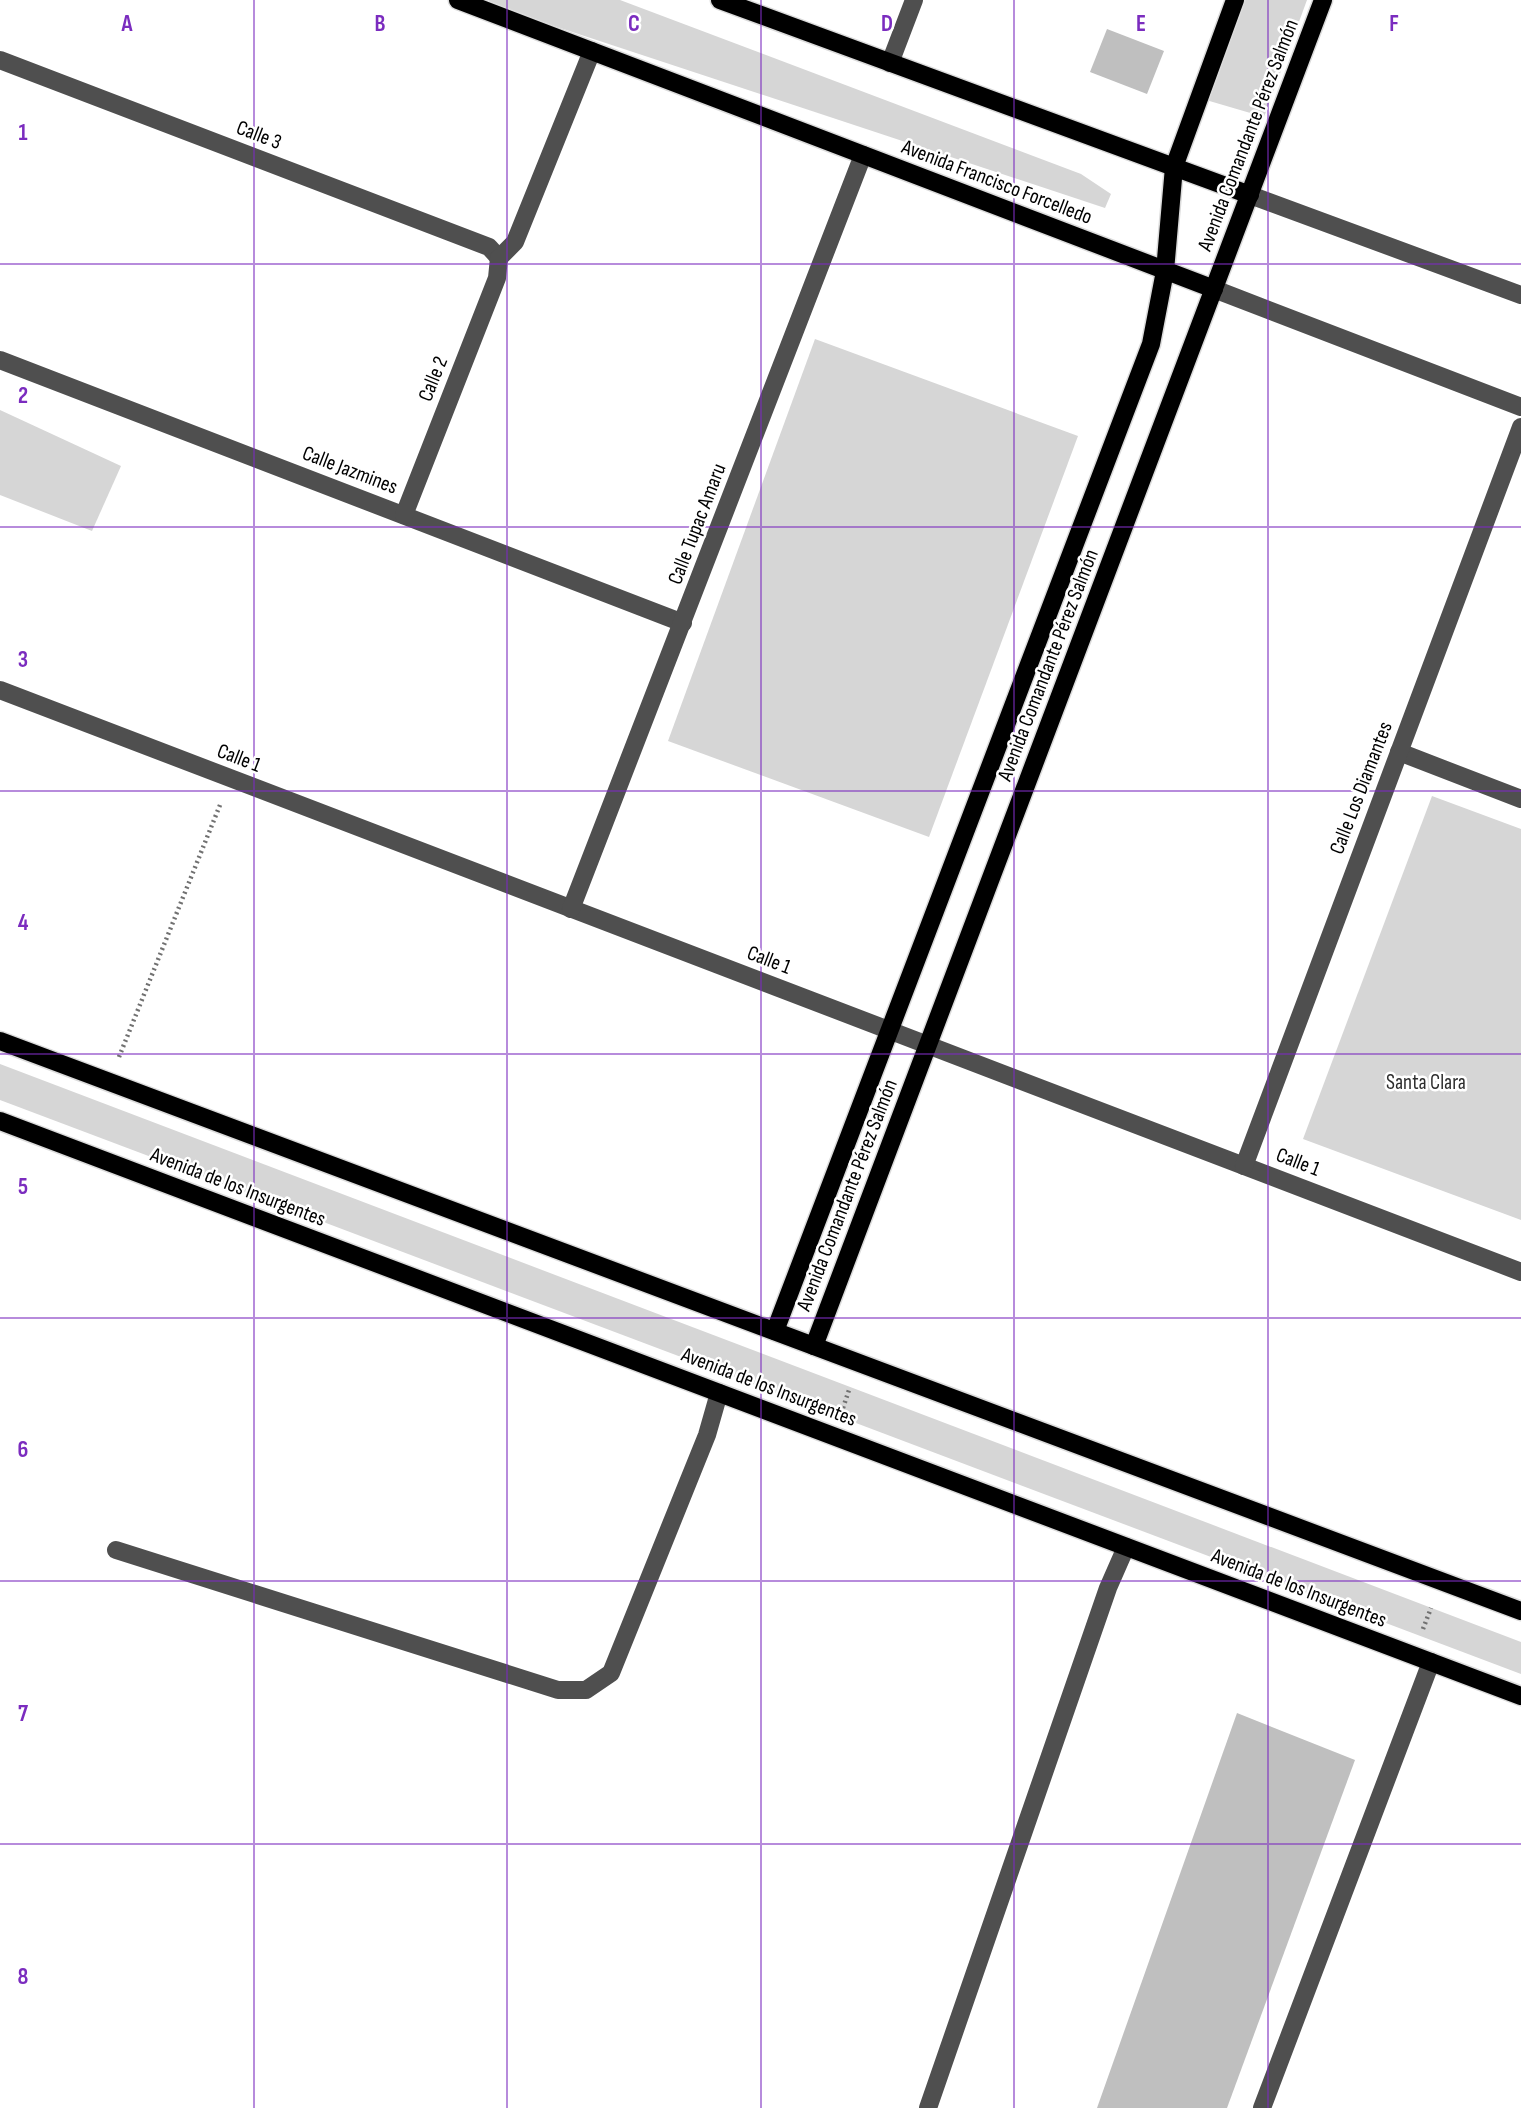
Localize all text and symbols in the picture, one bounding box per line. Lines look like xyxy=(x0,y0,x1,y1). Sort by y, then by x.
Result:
text: A xyxy=(121,10,134,38)
text: B xyxy=(375,10,386,38)
text: C xyxy=(628,10,640,38)
text: D xyxy=(881,10,893,38)
text: E xyxy=(1136,10,1146,38)
text: F xyxy=(1389,10,1399,38)
street label: Avenida Comandante Pérez Salmón xyxy=(1192,16,1304,255)
street label: Calle 3 xyxy=(233,115,285,155)
text: 1 xyxy=(18,119,28,147)
street label: Avenida Francisco Forcelledo xyxy=(897,134,1096,230)
street label: Calle 2 xyxy=(413,353,453,405)
text: 2 xyxy=(18,382,28,410)
street label: Calle Jazmines xyxy=(299,440,401,500)
street label: Calle Tupac Amaru xyxy=(662,460,732,588)
street label: Avenida Comandante Pérez Salmón xyxy=(992,546,1104,785)
text: 3 xyxy=(18,646,28,674)
street label: Calle Los Diamantes xyxy=(1324,718,1398,858)
street label: Calle 1 xyxy=(214,738,265,778)
text: 4 xyxy=(18,909,29,937)
street label: Calle 1 xyxy=(744,940,795,980)
park label: Santa Clara xyxy=(1386,1070,1466,1095)
street label: Avenida Comandante Pérez Salmón xyxy=(791,1076,903,1315)
street label: Avenida de los Insurgentes xyxy=(146,1142,329,1232)
street label: Calle 1 xyxy=(1273,1142,1324,1182)
text: 5 xyxy=(18,1173,28,1201)
street label: Avenida de los Insurgentes xyxy=(677,1342,860,1432)
text: 6 xyxy=(18,1436,28,1464)
street label: Avenida de los Insurgentes xyxy=(1207,1543,1390,1633)
text: 7 xyxy=(18,1700,28,1728)
text: 8 xyxy=(18,1963,29,1991)

